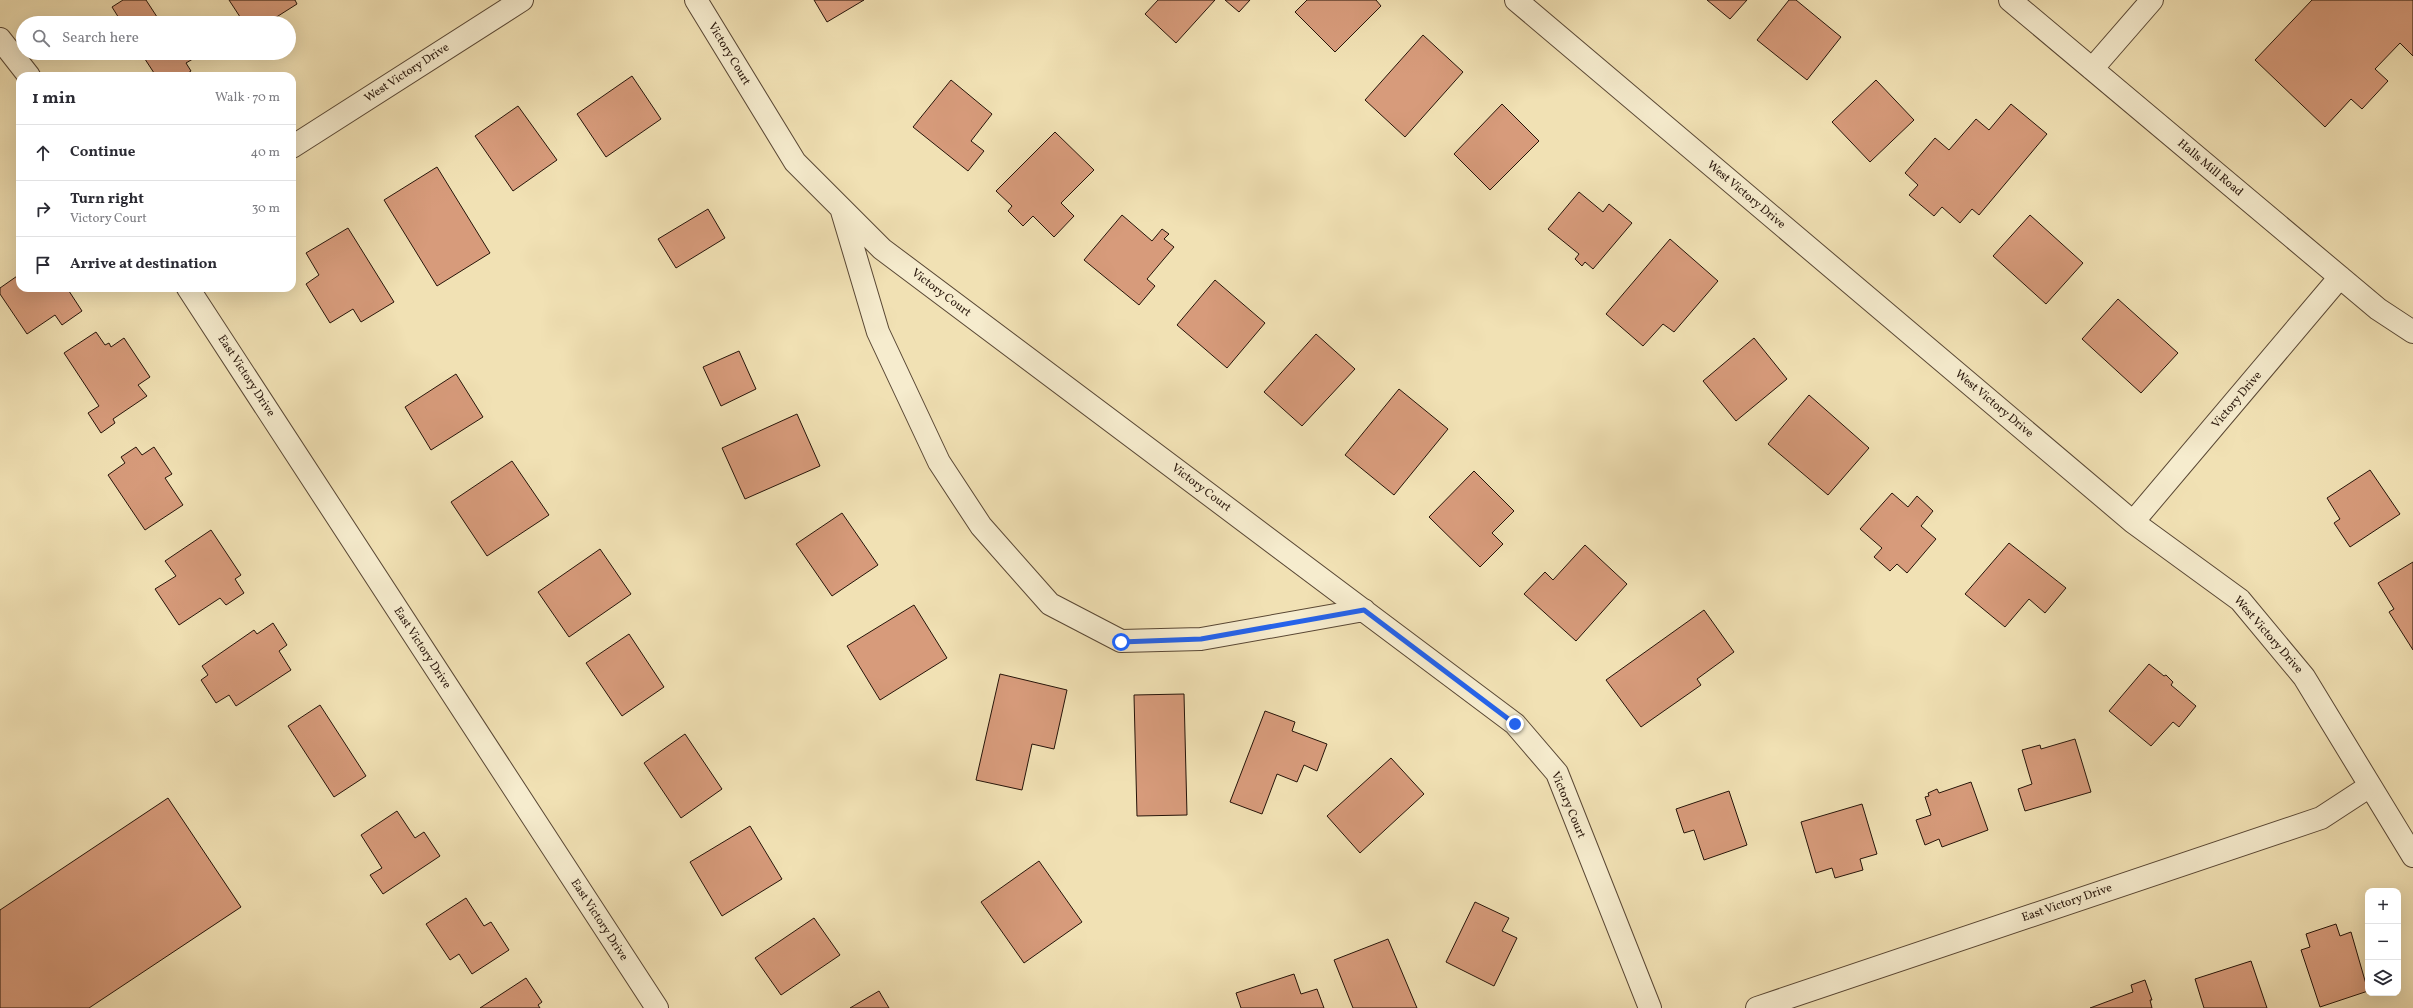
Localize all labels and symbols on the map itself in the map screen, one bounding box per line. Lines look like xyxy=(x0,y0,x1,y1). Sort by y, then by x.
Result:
street label: Victory Court xyxy=(704,20,754,88)
street label: West Victory Drive xyxy=(362,39,453,106)
street label: Halls Mill Road xyxy=(2174,136,2246,200)
street label: West Victory Drive xyxy=(1703,157,1789,233)
street label: Victory Court xyxy=(908,265,974,321)
street label: East Victory Drive xyxy=(214,332,279,420)
street label: West Victory Drive xyxy=(1951,366,2037,442)
street label: Victory Drive xyxy=(2208,368,2266,432)
street label: Victory Court xyxy=(1168,460,1234,516)
street label: West Victory Drive xyxy=(2230,593,2306,677)
street label: East Victory Drive xyxy=(390,604,455,692)
route start xyxy=(1112,633,1130,651)
route end xyxy=(1506,715,1524,733)
street label: Victory Court xyxy=(1547,769,1589,841)
street label: East Victory Drive xyxy=(567,876,632,964)
street label: East Victory Drive xyxy=(2020,880,2115,926)

